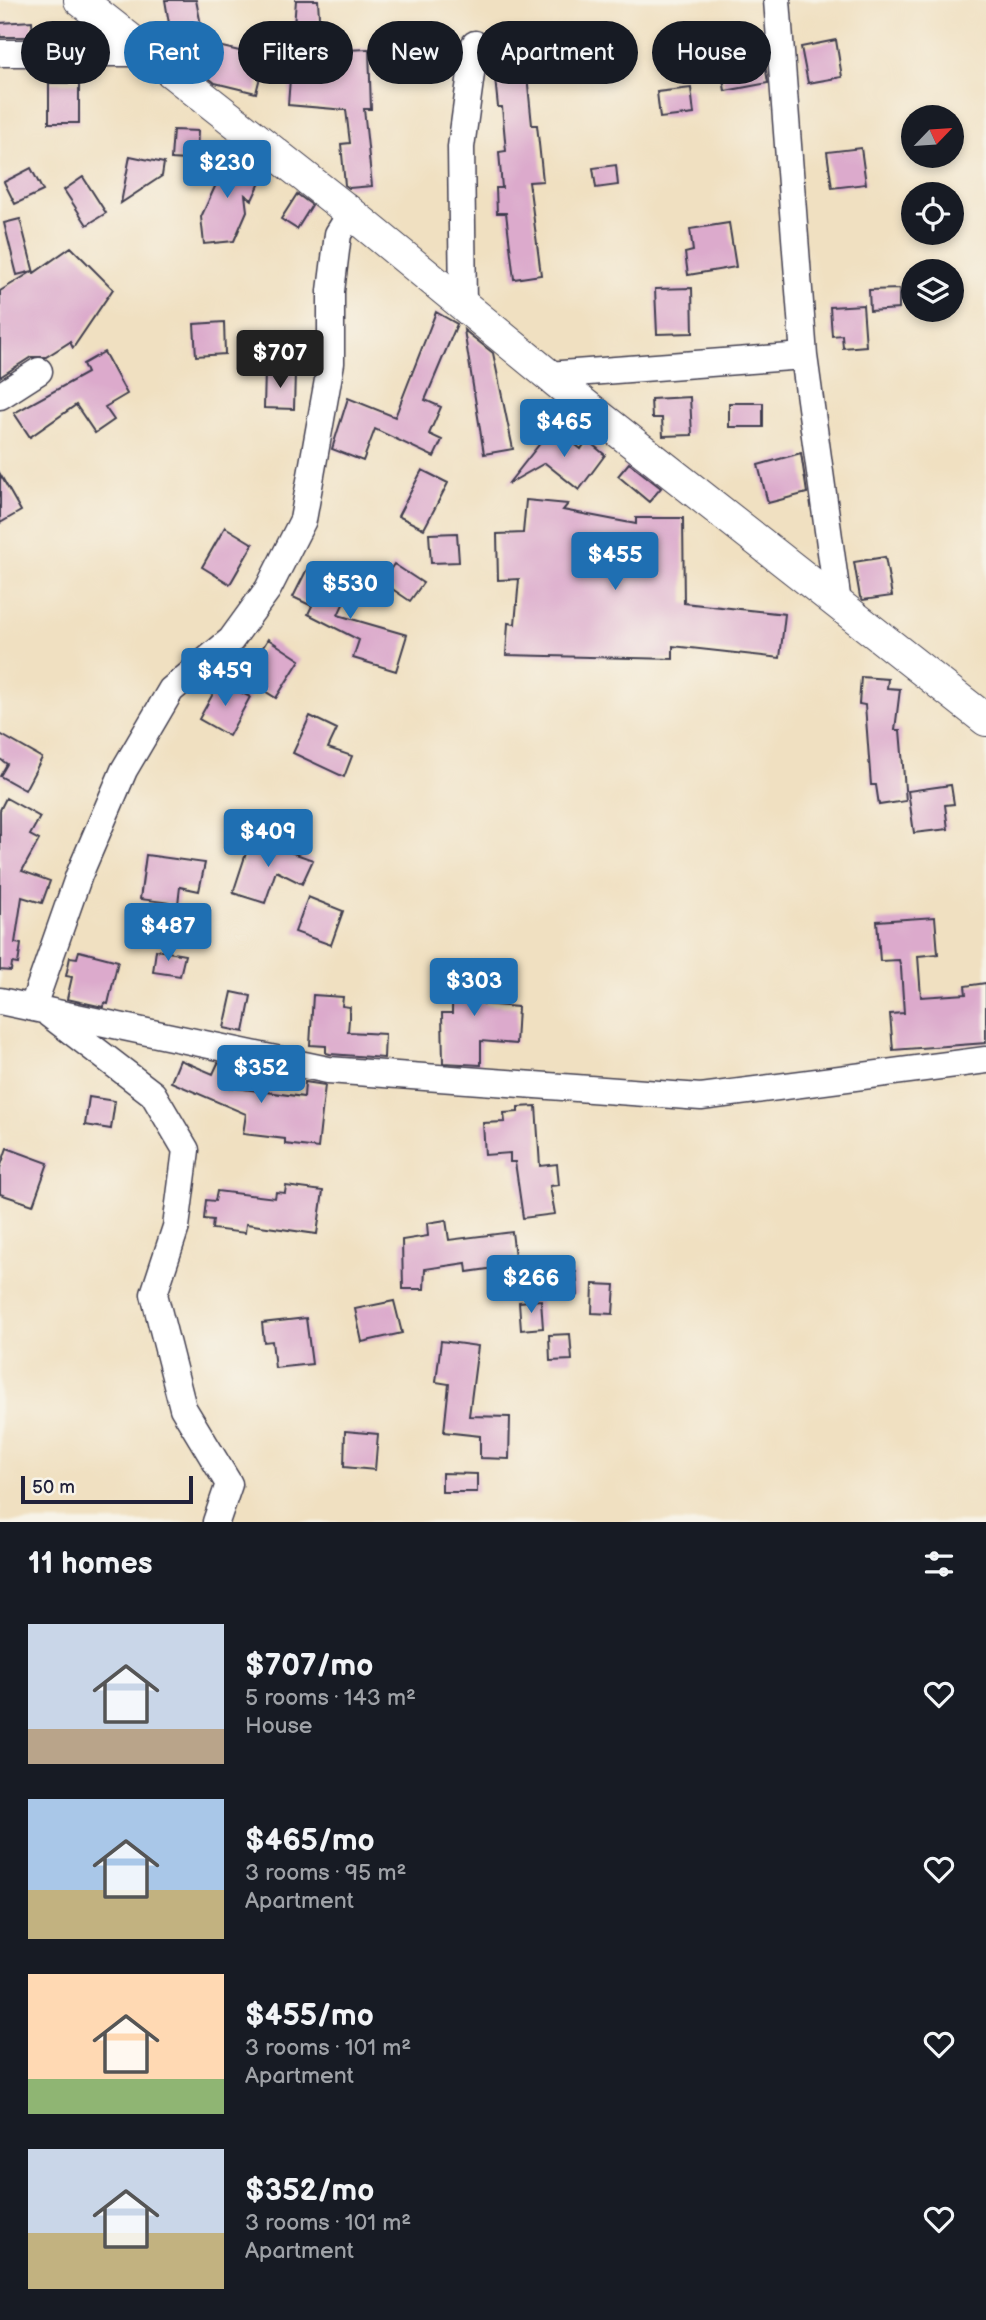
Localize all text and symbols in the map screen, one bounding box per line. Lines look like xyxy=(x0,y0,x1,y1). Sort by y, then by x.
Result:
chip: Buy xyxy=(21,21,110,84)
chip: Rent xyxy=(124,21,224,84)
chip: Filters xyxy=(238,21,353,84)
chip: New xyxy=(367,21,463,84)
chip: Apartment xyxy=(477,21,638,84)
chip: House xyxy=(652,21,771,84)
north arrow xyxy=(901,105,964,168)
map controls xyxy=(901,105,964,322)
pin: $230 xyxy=(186,140,268,200)
text: $230 xyxy=(199,149,255,177)
button: locate xyxy=(901,182,964,245)
button: layers xyxy=(901,259,964,322)
pin: $707 xyxy=(239,330,321,390)
text: $707 xyxy=(253,339,307,367)
pin: $465 xyxy=(523,400,605,459)
text: $465 xyxy=(536,408,592,436)
pin: $455 xyxy=(574,532,656,592)
text: $455 xyxy=(587,541,643,569)
pin: $530 xyxy=(309,562,391,621)
text: $530 xyxy=(322,570,378,598)
pin: $459 xyxy=(184,648,266,708)
text: $459 xyxy=(197,657,253,685)
pin: $409 xyxy=(227,810,309,869)
text: $409 xyxy=(240,818,296,846)
pin: $487 xyxy=(127,904,209,963)
text: $487 xyxy=(140,912,196,940)
pin: $303 xyxy=(433,958,515,1018)
text: $303 xyxy=(446,967,502,995)
pin: $352 xyxy=(220,1046,302,1105)
text: $352 xyxy=(233,1054,289,1082)
pin: $266 xyxy=(490,1256,572,1315)
text: $266 xyxy=(503,1264,559,1292)
scale bar xyxy=(21,1473,192,1505)
text: 50 m xyxy=(32,1476,75,1499)
icon: filters xyxy=(920,1545,958,1583)
text: 11 homes xyxy=(28,1546,152,1582)
text: $707/mo xyxy=(245,1648,373,1684)
icon: home xyxy=(84,1652,168,1736)
icon: heart xyxy=(920,1675,958,1713)
text: 5 rooms · 143 m² xyxy=(245,1684,416,1712)
text: House xyxy=(245,1712,312,1740)
text: $465/mo xyxy=(245,1823,375,1859)
icon: home xyxy=(84,1827,168,1911)
icon: heart xyxy=(920,1850,958,1888)
text: 3 rooms · 95 m² xyxy=(245,1859,406,1887)
text: Apartment xyxy=(245,1887,354,1915)
text: $455/mo xyxy=(245,1998,374,2034)
icon: home xyxy=(84,2002,168,2086)
icon: heart xyxy=(920,2025,958,2063)
text: 3 rooms · 101 m² xyxy=(245,2034,411,2062)
text: Apartment xyxy=(245,2062,354,2090)
text: $352/mo xyxy=(245,2173,374,2209)
icon: home xyxy=(84,2177,168,2261)
icon: heart xyxy=(920,2200,958,2238)
text: 3 rooms · 101 m² xyxy=(245,2209,411,2237)
text: Apartment xyxy=(245,2237,354,2265)

